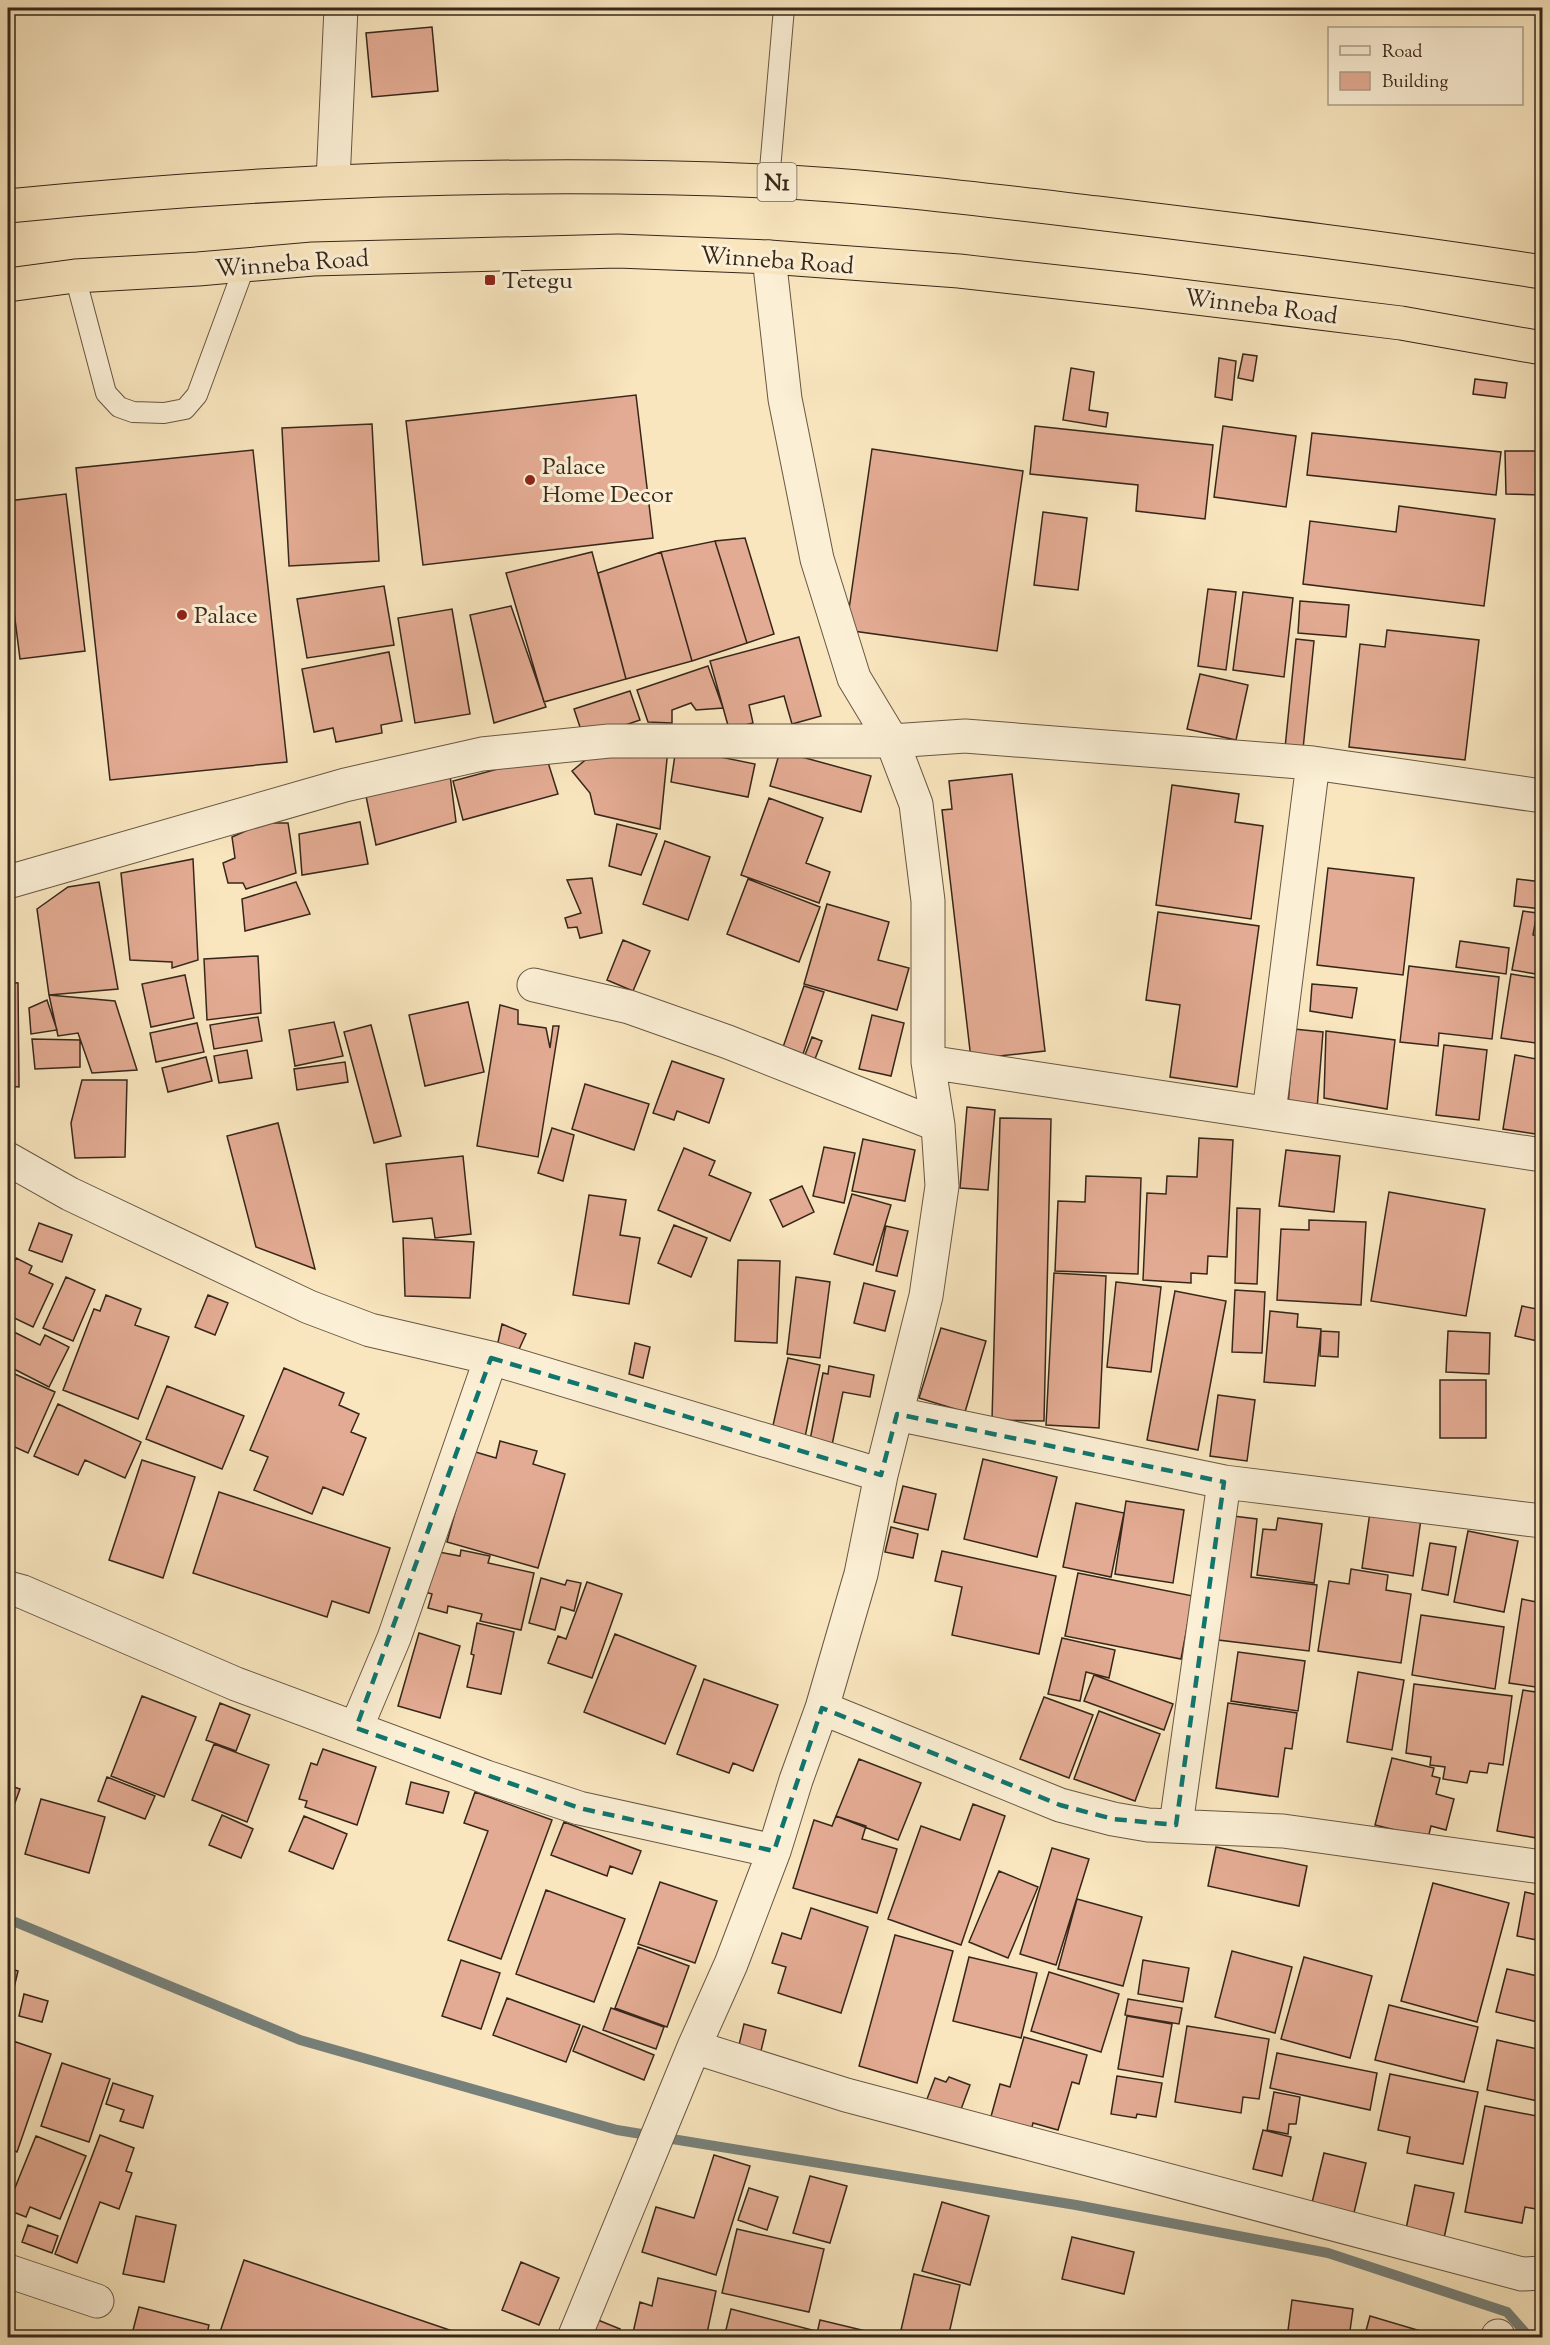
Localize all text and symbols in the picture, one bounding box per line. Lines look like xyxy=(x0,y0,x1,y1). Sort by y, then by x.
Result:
legend xyxy=(1328,27,1523,105)
text: Road xyxy=(1382,40,1422,66)
text: Building xyxy=(1382,70,1448,96)
road number: N1 xyxy=(758,163,796,201)
street label: Winneba Road xyxy=(699,240,855,284)
street label: Winneba Road xyxy=(214,243,371,287)
place label: Tetegu xyxy=(502,265,573,299)
marker: Tetegu xyxy=(483,273,497,287)
street label: Winneba Road xyxy=(1182,282,1340,334)
place label: Palace Home Decor xyxy=(542,451,673,513)
marker: Palace Home Decor xyxy=(523,473,537,487)
place label: Palace xyxy=(194,600,258,634)
marker: Palace xyxy=(175,608,189,622)

